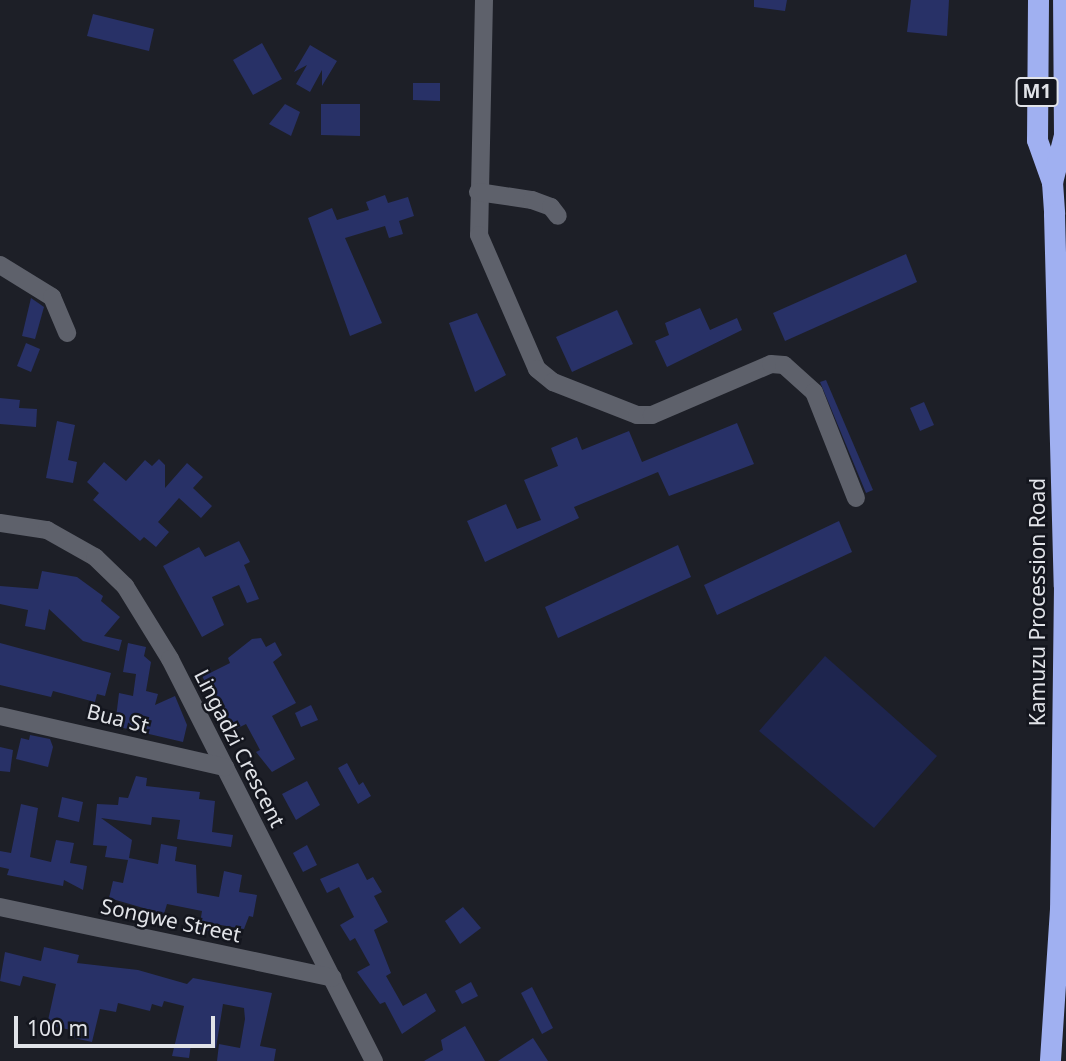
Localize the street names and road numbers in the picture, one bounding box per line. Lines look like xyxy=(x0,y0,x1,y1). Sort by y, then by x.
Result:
road number: M1 xyxy=(1014,76,1060,108)
street label: Kamuzu Procession Road xyxy=(1024,478,1050,726)
street label: Lingadzi Crescent xyxy=(189,665,291,831)
street label: Bua St xyxy=(84,698,152,738)
street label: Songwe Street xyxy=(99,893,243,947)

